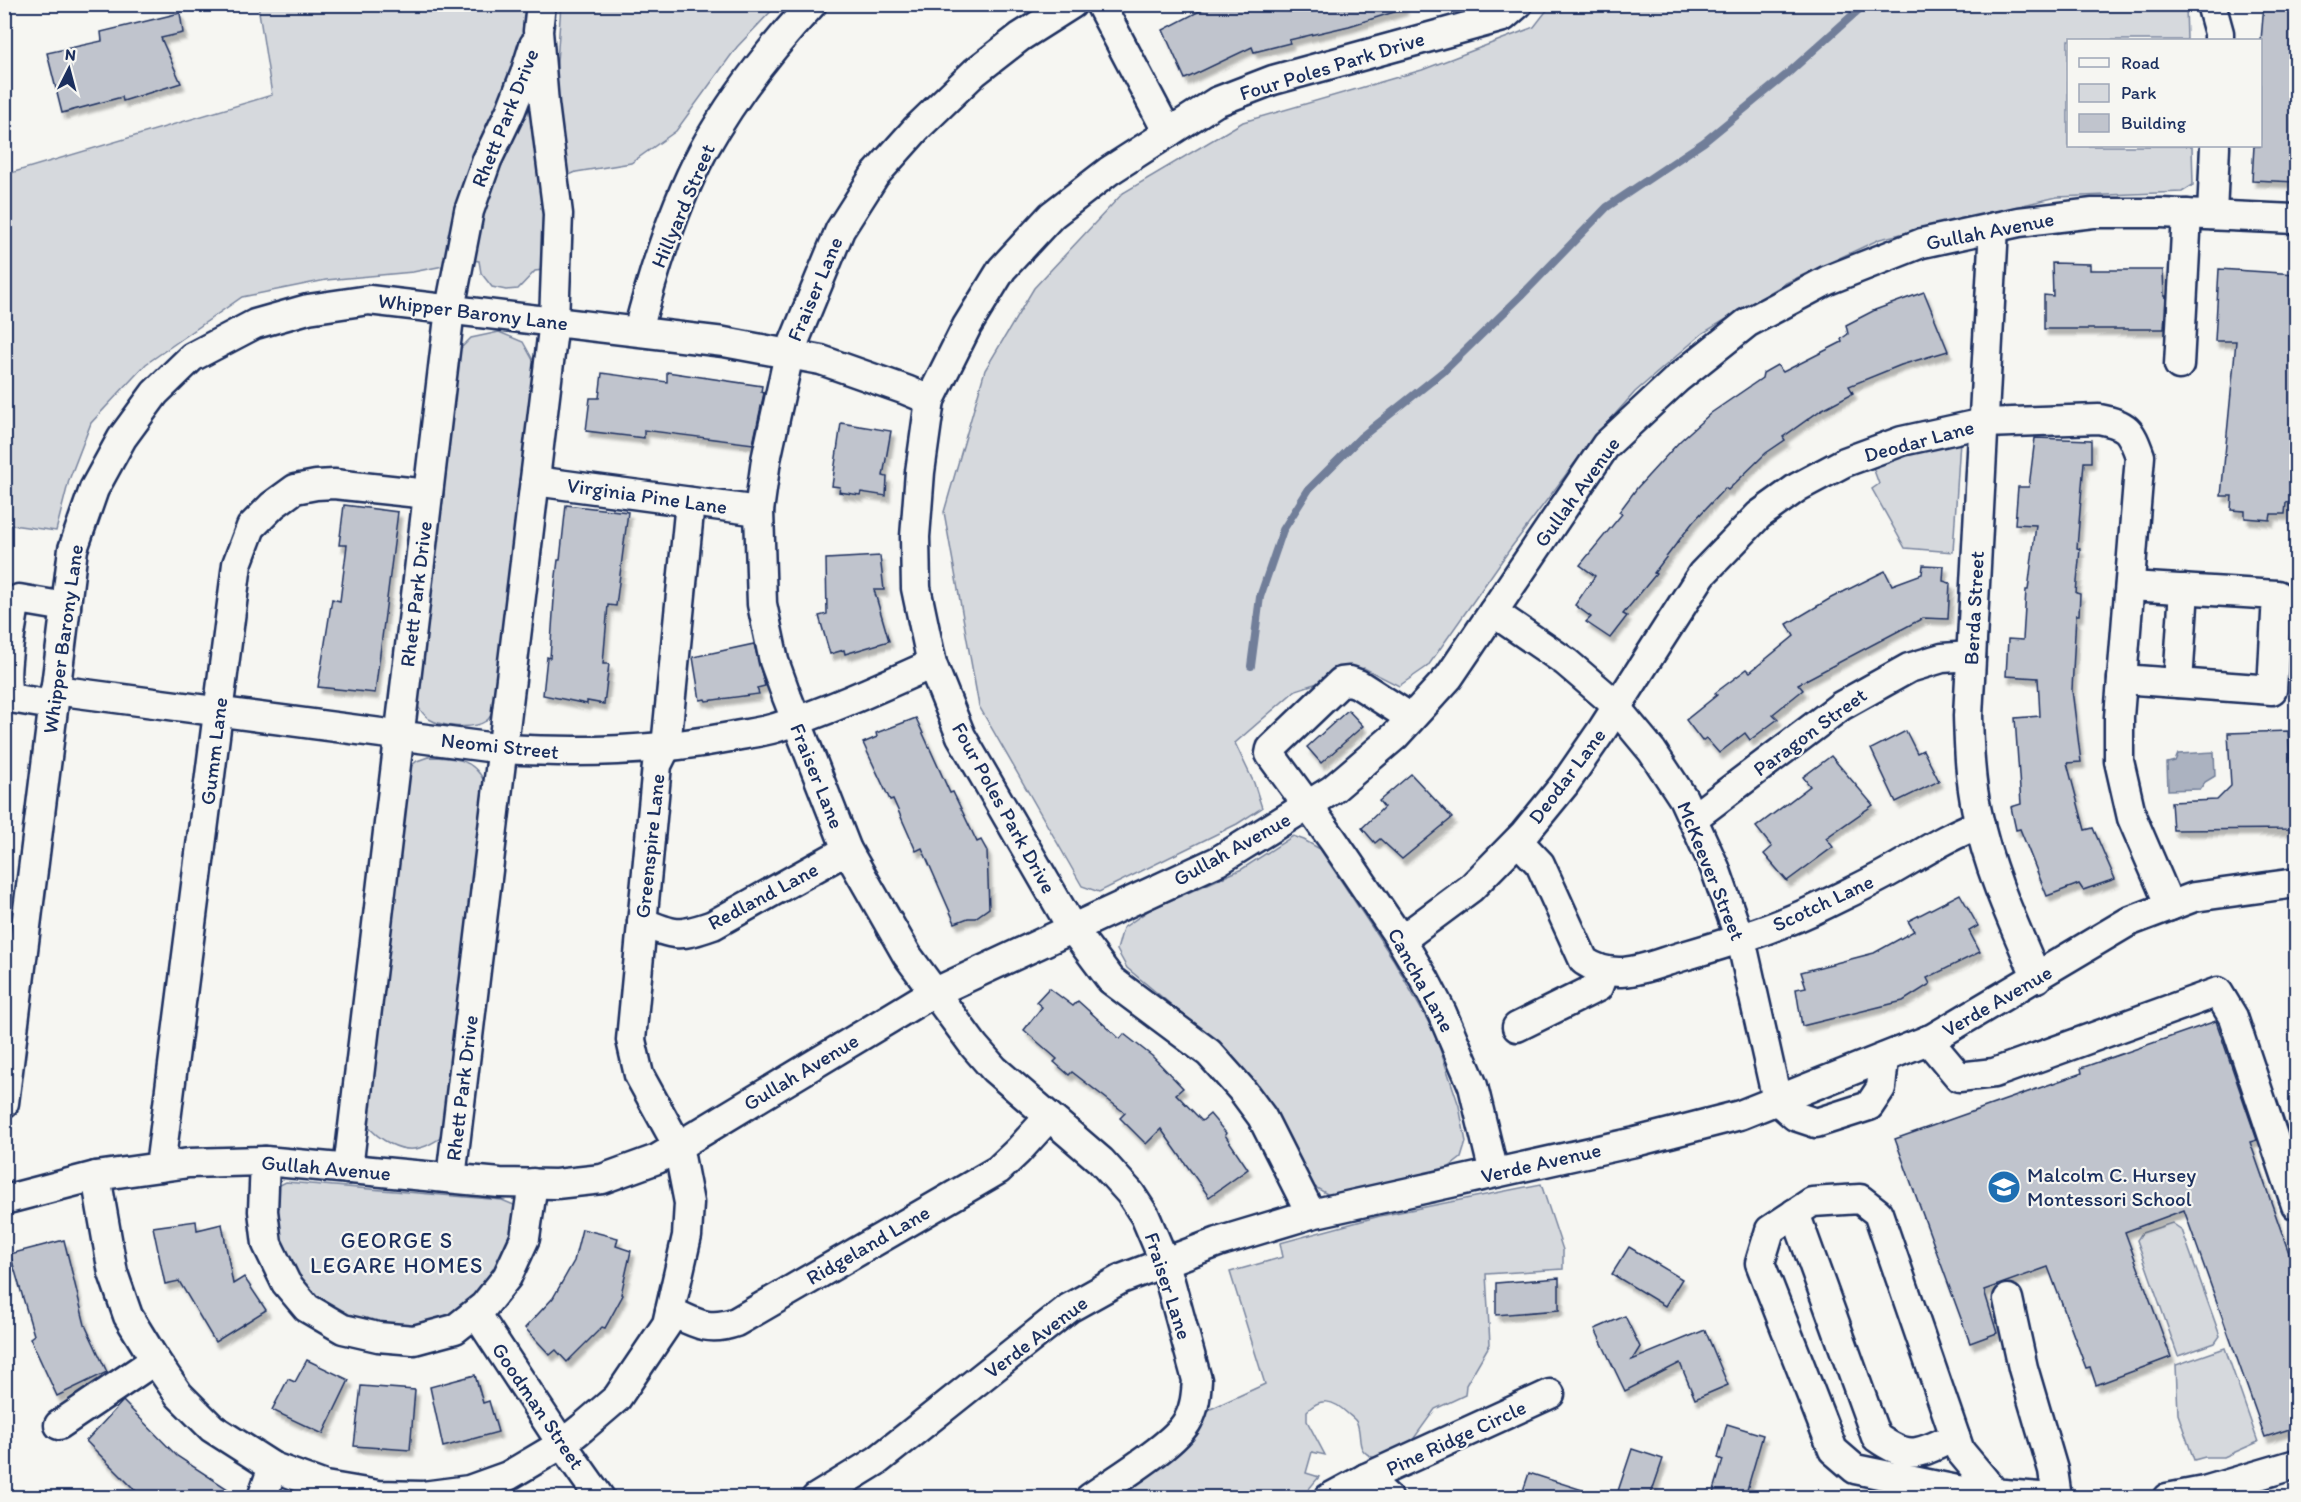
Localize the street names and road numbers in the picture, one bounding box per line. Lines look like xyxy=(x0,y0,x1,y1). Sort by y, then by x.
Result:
street label: Four Poles Park Drive xyxy=(1236,26,1427,106)
street label: Rhett Park Drive xyxy=(465,45,544,191)
street label: Hillyard Street xyxy=(645,140,720,272)
street label: Gullah Avenue xyxy=(1924,206,2056,255)
street label: Fraiser Lane xyxy=(781,233,848,345)
street label: Whipper Barony Lane xyxy=(377,287,569,336)
street label: Deodar Lane xyxy=(1861,414,1977,467)
street label: Gullah Avenue xyxy=(1528,432,1625,552)
street label: Virginia Pine Lane xyxy=(565,472,729,519)
street label: Rhett Park Drive xyxy=(394,520,437,668)
street label: Whipper Barony Lane xyxy=(37,543,88,735)
street label: Berda Street xyxy=(1958,550,1989,666)
street label: Paragon Street xyxy=(1748,682,1872,781)
street label: Gumm Lane xyxy=(194,696,233,806)
street label: Four Poles Park Drive xyxy=(947,718,1062,898)
street label: Fraiser Lane xyxy=(785,720,850,832)
street label: Deodar Lane xyxy=(1523,723,1611,828)
street label: Neomi Street xyxy=(440,727,560,764)
street label: Greenspire Lane xyxy=(629,772,670,920)
street label: McKeever Street xyxy=(1672,798,1751,944)
street label: Gullah Avenue xyxy=(1169,806,1295,891)
street label: Redland Lane xyxy=(703,856,822,935)
street label: Scotch Lane xyxy=(1768,868,1877,937)
street label: Cancha Lane xyxy=(1383,923,1460,1036)
street label: Verde Avenue xyxy=(1937,959,2056,1042)
street label: Rhett Park Drive xyxy=(440,1014,483,1162)
street label: Gullah Avenue xyxy=(739,1027,863,1116)
street label: Verde Avenue xyxy=(1478,1137,1603,1188)
street label: Gullah Avenue xyxy=(260,1149,392,1186)
street label: Ridgeland Lane xyxy=(802,1199,934,1290)
street label: Fraiser Lane xyxy=(1139,1229,1198,1343)
street label: Verde Avenue xyxy=(979,1290,1092,1383)
street label: Goodman Street xyxy=(487,1338,590,1474)
street label: Pine Ridge Circle xyxy=(1382,1394,1530,1481)

